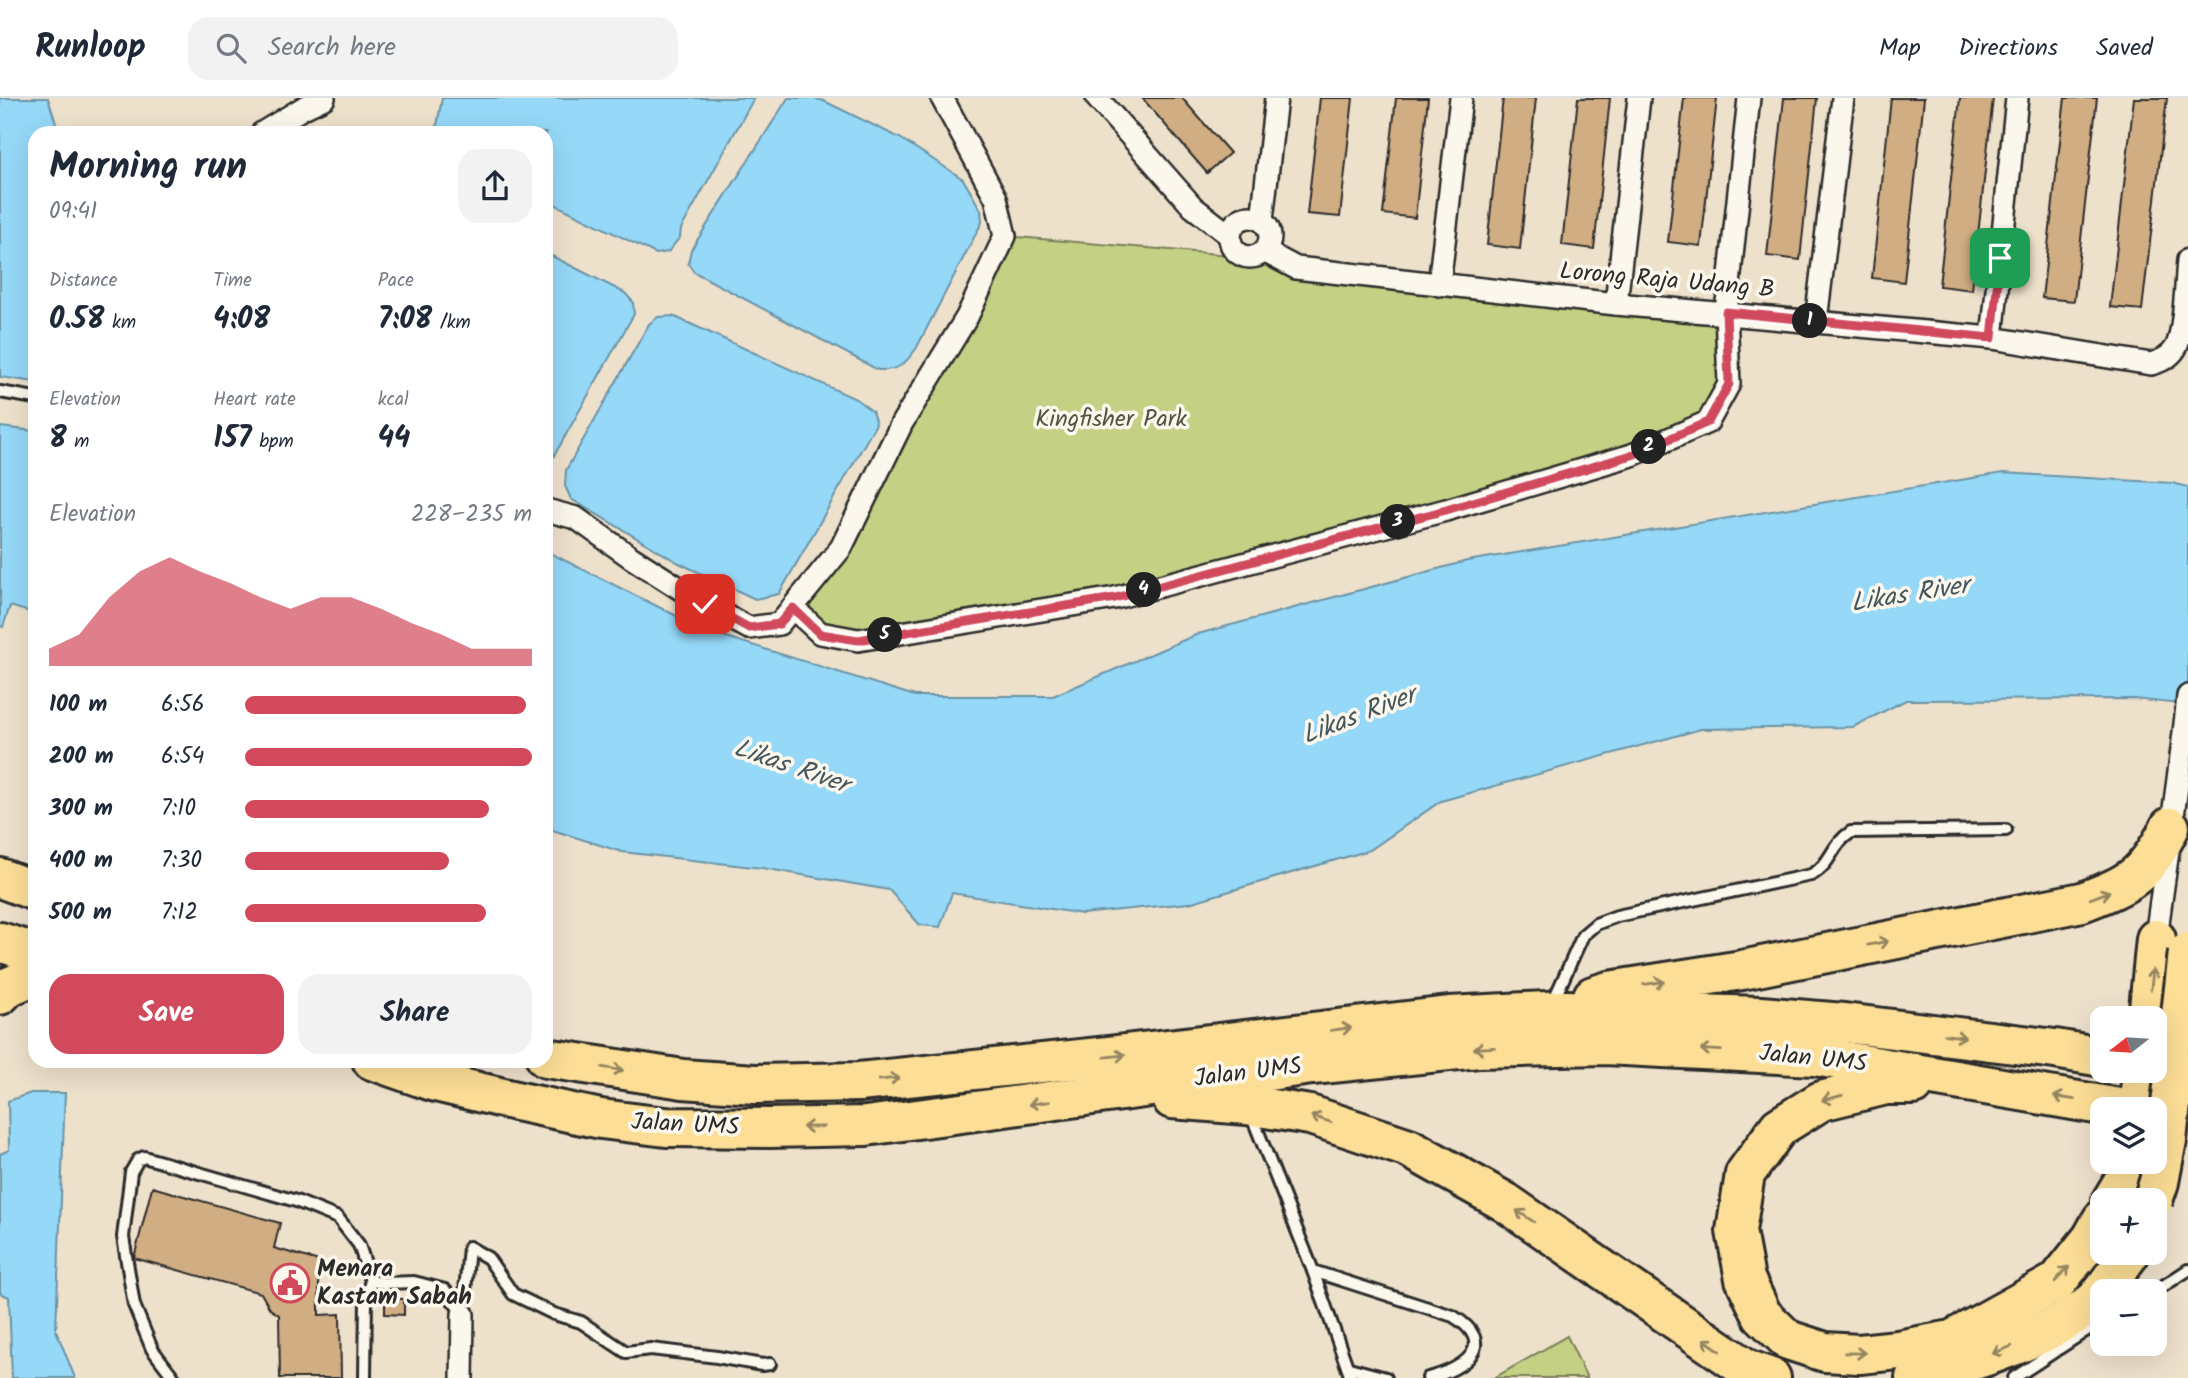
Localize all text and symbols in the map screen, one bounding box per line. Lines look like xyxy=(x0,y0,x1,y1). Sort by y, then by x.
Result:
search box xyxy=(188,17,678,80)
text: Runloop xyxy=(35,22,146,75)
text: Search here xyxy=(268,27,396,69)
icon: search xyxy=(212,29,250,67)
text: Map xyxy=(1879,29,1921,68)
text: Directions xyxy=(1959,29,2058,68)
text: Saved xyxy=(2096,29,2153,68)
text: Morning run xyxy=(49,138,247,198)
button: share xyxy=(458,149,532,223)
text: 09:41 xyxy=(49,194,97,230)
pin xyxy=(1970,228,2030,288)
icon: arrive xyxy=(1981,239,2019,277)
street label: Lorong Raja Udang B xyxy=(1558,252,1776,310)
text: Distance xyxy=(49,266,117,296)
text: Time xyxy=(213,266,252,296)
text: Pace xyxy=(378,266,414,296)
text: 0.58 xyxy=(49,296,104,344)
text: 4:08 xyxy=(213,296,270,344)
text: 7:08 xyxy=(378,296,432,344)
pin: 1 xyxy=(1792,304,1828,339)
text: 1 xyxy=(1807,305,1812,335)
text: km xyxy=(104,308,136,338)
text: /km xyxy=(432,308,471,338)
text: Elevation xyxy=(49,385,121,415)
text: Heart rate xyxy=(213,385,296,415)
text: kcal xyxy=(378,385,409,415)
park label: Kingfisher Park xyxy=(1035,400,1188,439)
text: 8 xyxy=(49,415,67,463)
text: 157 xyxy=(213,415,252,463)
text: 44 xyxy=(378,415,410,463)
text: m xyxy=(67,427,89,457)
text: bpm xyxy=(252,427,294,457)
pin: 2 xyxy=(1632,430,1666,464)
text: 2 xyxy=(1643,431,1654,461)
text: Elevation xyxy=(49,497,136,533)
text: 228–235 m xyxy=(411,497,532,533)
pin: 3 xyxy=(1380,504,1416,540)
text: 3 xyxy=(1392,506,1403,536)
water label: Likas River xyxy=(1848,564,1977,625)
pin: 4 xyxy=(1126,573,1162,608)
pin xyxy=(675,574,735,634)
text: 4 xyxy=(1138,574,1149,604)
icon: check xyxy=(686,585,724,623)
pin: 5 xyxy=(868,618,903,652)
text: 5 xyxy=(880,619,889,649)
water label: Likas River xyxy=(1296,673,1427,757)
text: 100 m xyxy=(49,687,107,723)
text: 6:56 xyxy=(161,687,205,723)
water label: Likas River xyxy=(728,728,859,808)
text: 200 m xyxy=(49,739,114,775)
text: 6:54 xyxy=(161,739,204,775)
text: 300 m xyxy=(49,791,113,827)
text: 7:10 xyxy=(161,791,196,827)
text: 400 m xyxy=(49,843,113,879)
text: 7:30 xyxy=(161,843,202,879)
one-way arrow xyxy=(2089,888,2111,900)
text: 500 m xyxy=(49,895,112,931)
text: 7:12 xyxy=(161,895,198,931)
one-way arrow xyxy=(1866,936,1889,949)
one-way arrow xyxy=(2146,968,2159,991)
button: Save xyxy=(49,974,284,1054)
button: Share xyxy=(298,974,532,1054)
one-way arrow xyxy=(1642,976,1665,989)
north arrow xyxy=(2090,1006,2166,1083)
map controls xyxy=(2090,1006,2167,1356)
one-way arrow xyxy=(1329,1022,1352,1035)
one-way arrow xyxy=(1943,1030,1966,1043)
street label: Jalan UMS xyxy=(1757,1034,1869,1084)
one-way arrow xyxy=(1473,1042,1496,1055)
one-way arrow xyxy=(1700,1043,1723,1056)
street label: Jalan UMS xyxy=(1192,1047,1304,1099)
one-way arrow xyxy=(1103,1049,1126,1062)
one-way arrow xyxy=(601,1063,624,1076)
one-way arrow xyxy=(877,1072,899,1085)
one-way arrow xyxy=(1822,1092,1844,1105)
one-way arrow xyxy=(2053,1092,2076,1105)
one-way arrow xyxy=(1028,1097,1051,1110)
button: layers xyxy=(2090,1097,2167,1174)
street label: Jalan UMS xyxy=(630,1103,740,1147)
one-way arrow xyxy=(1310,1112,1332,1125)
one-way arrow xyxy=(802,1121,825,1134)
button: + xyxy=(2090,1188,2167,1265)
one-way arrow xyxy=(1516,1209,1535,1223)
place label: Menara Kastam Sabah xyxy=(317,1250,472,1317)
public building icon: Menara Kastam Sabah xyxy=(269,1262,311,1304)
one-way arrow xyxy=(2054,1265,2070,1283)
button: − xyxy=(2090,1279,2167,1356)
one-way arrow xyxy=(1703,1338,1722,1352)
one-way arrow xyxy=(1991,1345,2013,1358)
one-way arrow xyxy=(1843,1346,1866,1360)

